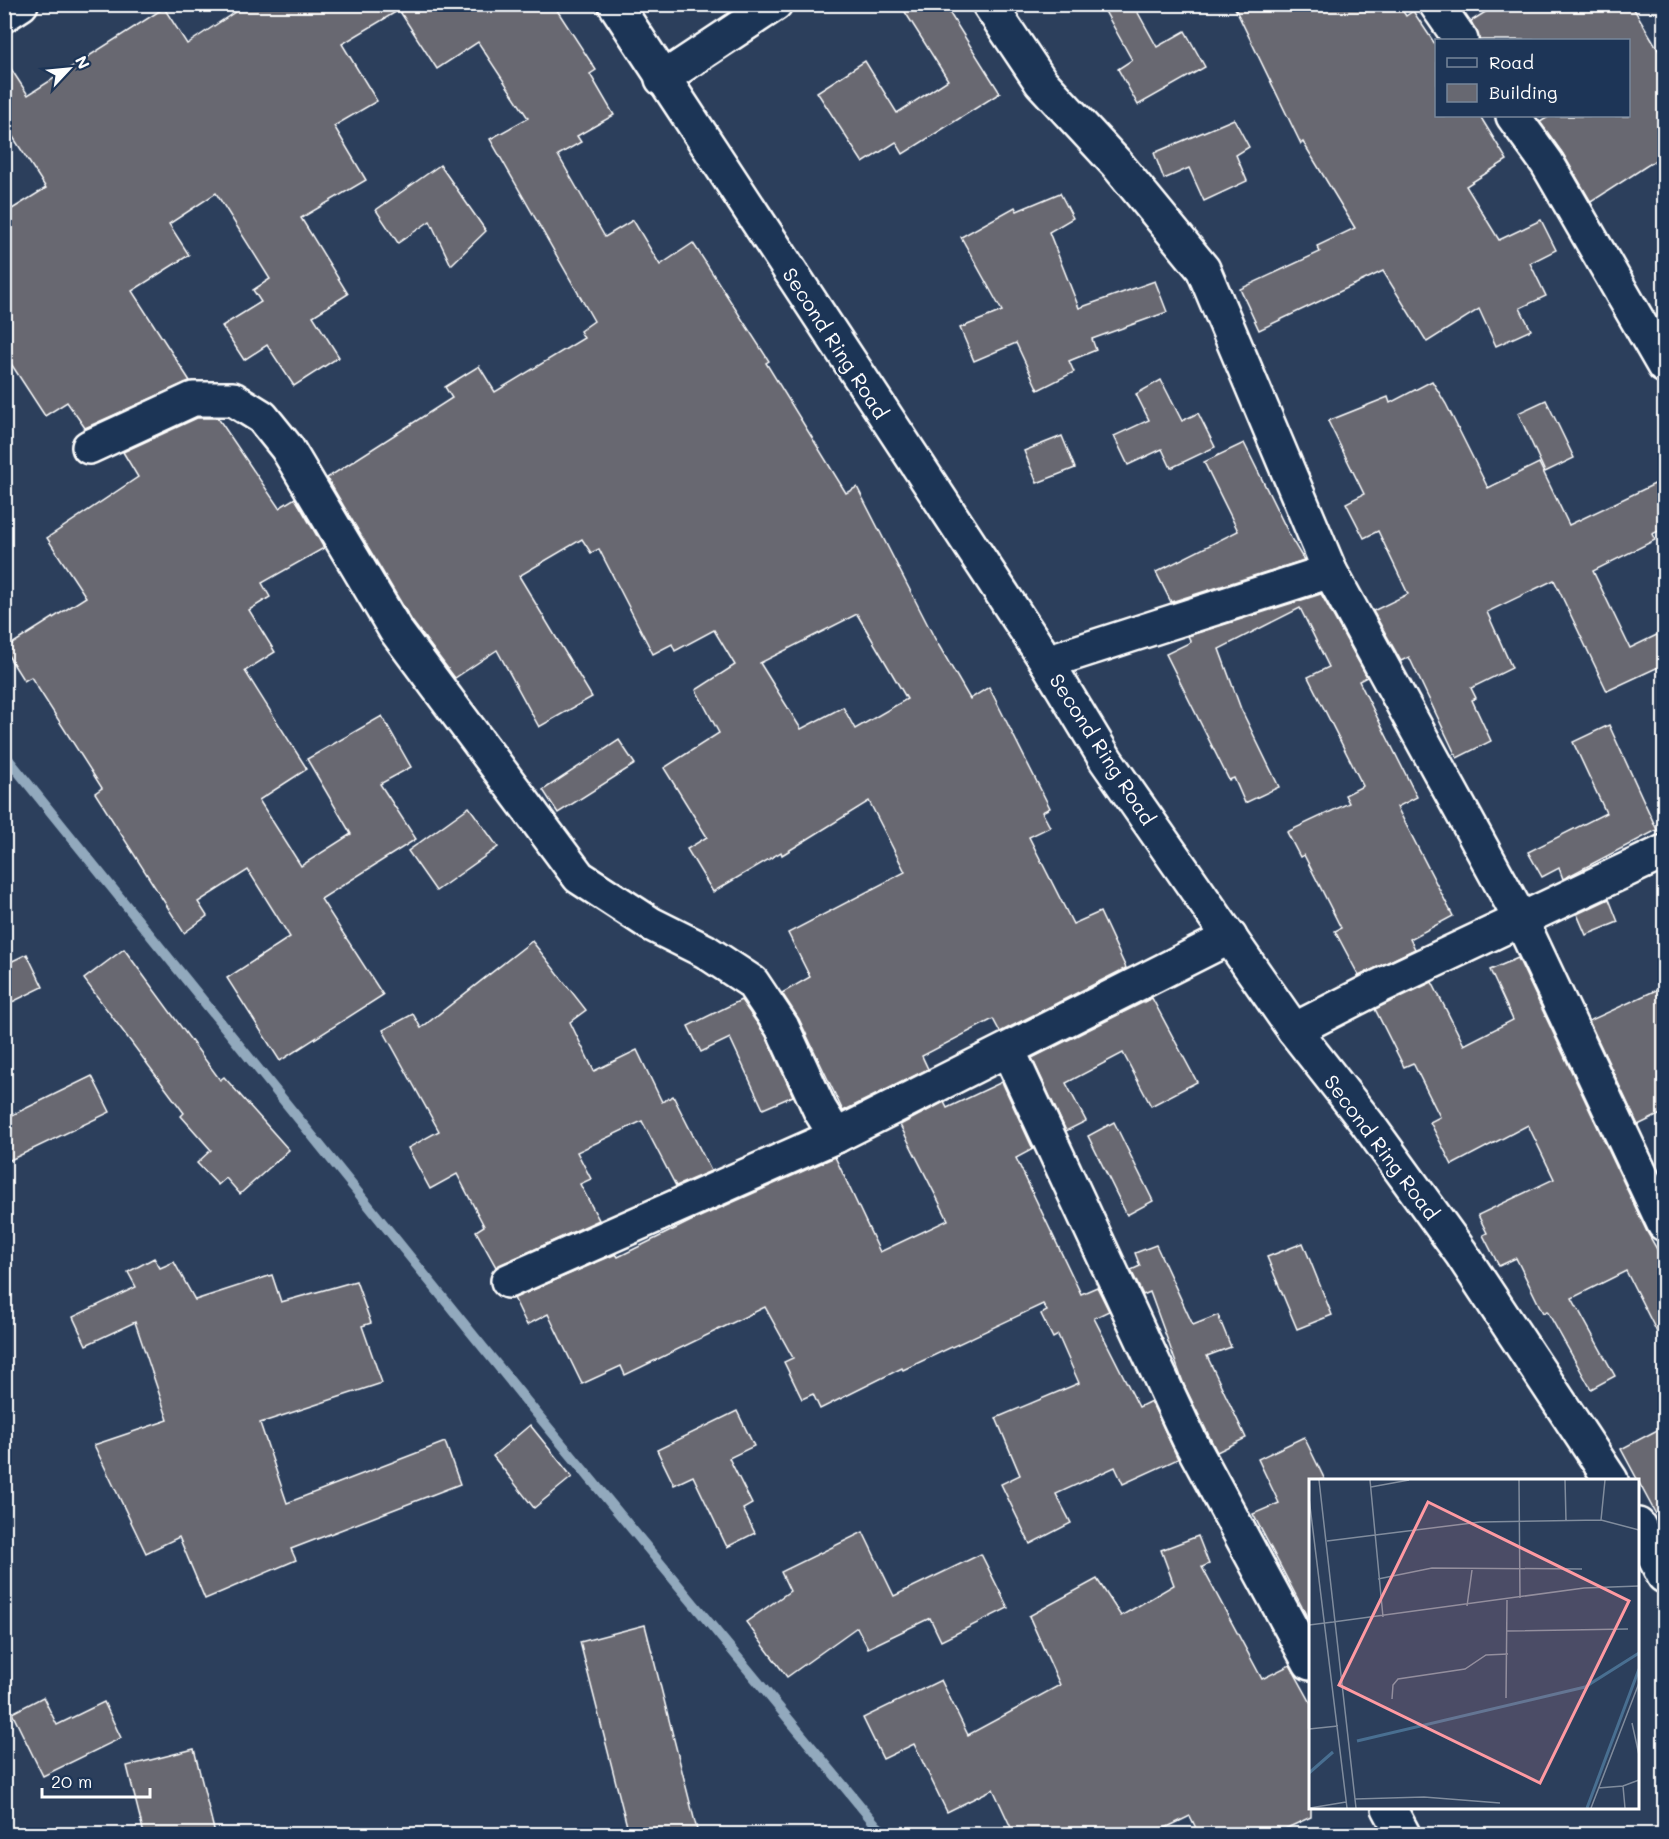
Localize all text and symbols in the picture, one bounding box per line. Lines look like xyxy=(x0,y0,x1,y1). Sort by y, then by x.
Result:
north arrow xyxy=(39,39,99,99)
legend xyxy=(1435,39,1630,117)
text: Road xyxy=(1489,50,1534,74)
text: N xyxy=(71,52,95,72)
text: Building xyxy=(1489,80,1557,104)
street label: Second Ring Road xyxy=(777,262,895,424)
street label: Second Ring Road xyxy=(1044,668,1162,830)
street label: Second Ring Road xyxy=(1319,1069,1445,1225)
inset map xyxy=(1309,1479,1639,1809)
scale bar xyxy=(42,1761,150,1799)
text: 20 m xyxy=(51,1769,92,1793)

